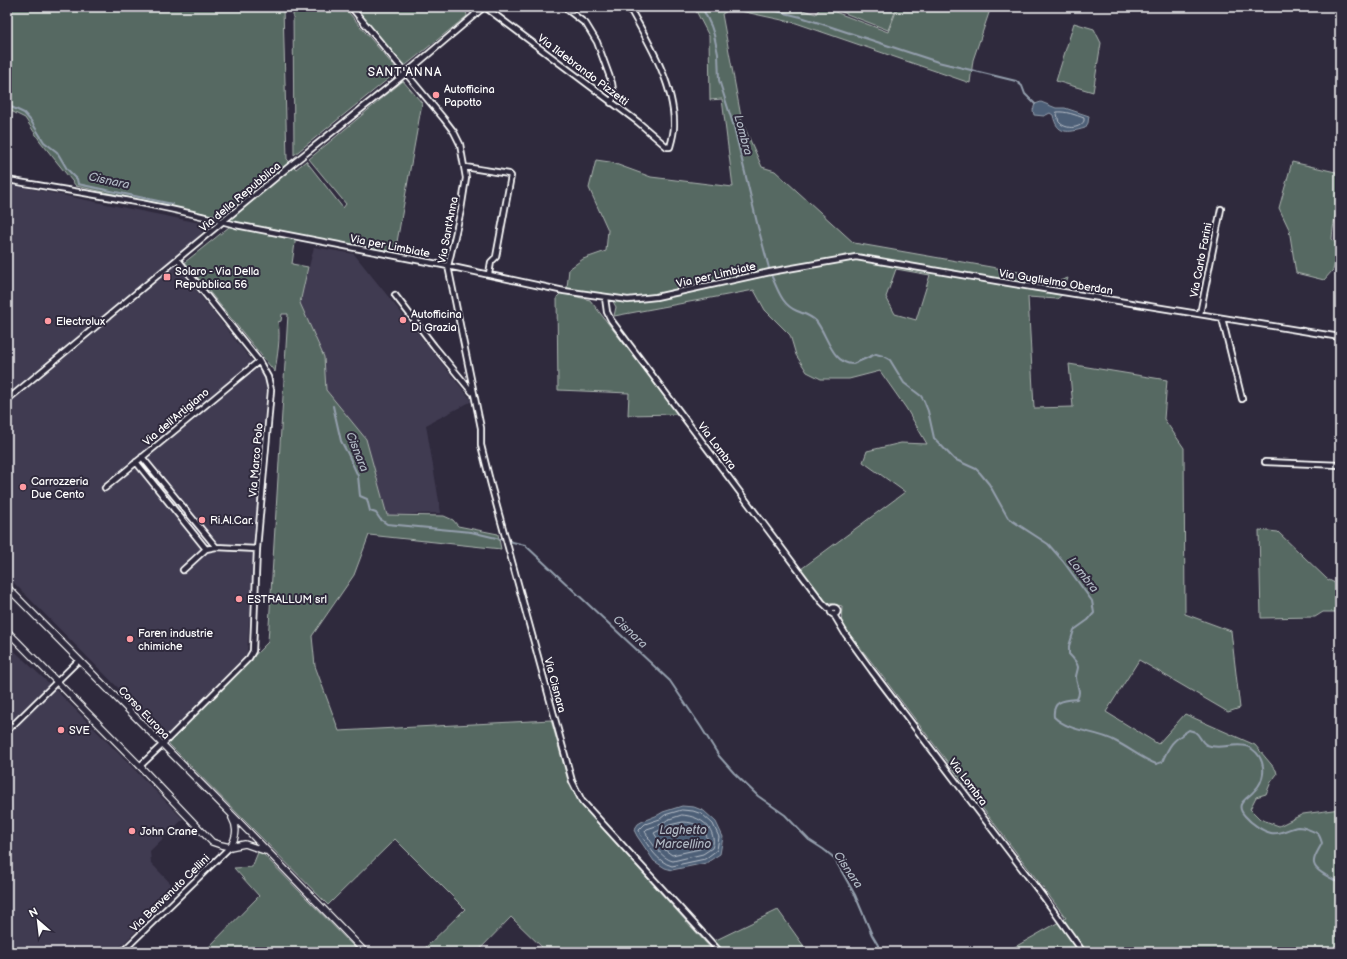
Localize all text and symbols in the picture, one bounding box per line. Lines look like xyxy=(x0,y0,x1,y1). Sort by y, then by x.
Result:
street label: Via Ildebrando Pizzetti xyxy=(535,31,631,109)
district label: SANT'ANNA xyxy=(368,65,442,80)
place label: Autofficina Papotto xyxy=(444,83,495,109)
marker: Autofficina Papotto xyxy=(431,90,441,100)
water label: Lombra xyxy=(730,113,756,157)
street label: Via della Repubblica xyxy=(197,159,283,235)
water label: Cisnara xyxy=(87,169,131,193)
street label: Via Sant'Anna xyxy=(435,195,461,265)
street label: Via Carlo Farini xyxy=(1187,221,1215,299)
street label: Via per Limbiate xyxy=(349,232,431,260)
street label: Via per Limbiate xyxy=(675,259,757,290)
place label: Solaro - Via Della Repubblica 56 xyxy=(175,265,259,291)
street label: Via Guglielmo Oberdan xyxy=(998,267,1114,297)
marker: Solaro - Via Della Repubblica 56 xyxy=(162,272,172,282)
place label: Autofficina Di Grazia xyxy=(411,308,462,334)
place label: Electrolux xyxy=(56,315,105,328)
marker: Autofficina Di Grazia xyxy=(398,315,408,325)
marker: Electrolux xyxy=(43,316,53,326)
street label: Via dell'Artigiano xyxy=(140,386,212,448)
street label: Via Lombra xyxy=(695,420,739,472)
street label: Via Marco Polo xyxy=(246,422,266,498)
water label: Cisnara xyxy=(342,430,372,474)
place label: Carrozzeria Due Cento xyxy=(31,475,89,501)
marker: Carrozzeria Due Cento xyxy=(18,482,28,492)
place label: Ri.Al.Car. xyxy=(210,514,253,527)
marker: Ri.Al.Car. xyxy=(197,515,207,525)
water label: Lombra xyxy=(1064,554,1102,596)
place label: ESTRALLUM srl xyxy=(247,593,327,606)
marker: ESTRALLUM srl xyxy=(234,594,244,604)
water label: Cisnara xyxy=(610,612,650,652)
place label: Faren industrie chimiche xyxy=(138,627,213,653)
marker: Faren industrie chimiche xyxy=(125,634,135,644)
street label: Via Cisnara xyxy=(541,656,569,714)
street label: Corso Europa xyxy=(116,684,172,742)
place label: SVE xyxy=(69,724,90,737)
marker: SVE xyxy=(56,725,66,735)
street label: Via Lombra xyxy=(946,756,990,808)
water label: Laghetto Marcellino xyxy=(655,823,711,852)
place label: John Crane xyxy=(140,825,198,838)
marker: John Crane xyxy=(127,826,137,836)
water label: Cisnara xyxy=(830,849,866,892)
street label: Via Benvenuto Cellini xyxy=(127,852,213,934)
north arrow xyxy=(18,901,58,941)
text: N xyxy=(27,905,40,920)

